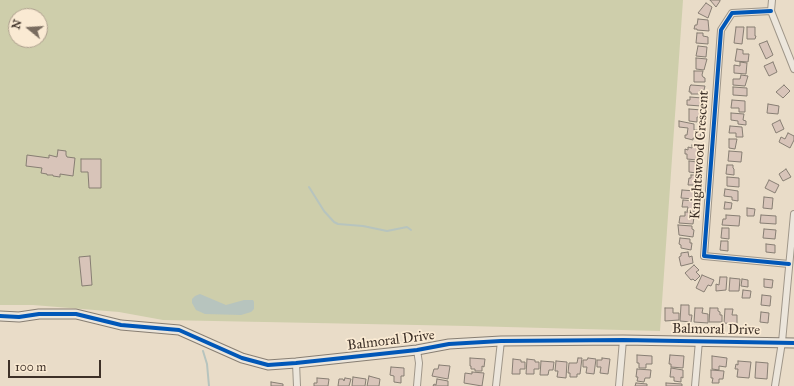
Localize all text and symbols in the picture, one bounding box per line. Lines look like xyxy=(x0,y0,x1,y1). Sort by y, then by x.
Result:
north arrow xyxy=(8,8,48,48)
text: N xyxy=(9,18,25,31)
street label: Knightswood Crescent xyxy=(687,90,713,220)
street label: Balmoral Drive xyxy=(672,321,760,339)
street label: Balmoral Drive xyxy=(346,327,436,355)
scale bar xyxy=(10,352,103,378)
text: 100 m xyxy=(15,360,46,374)

